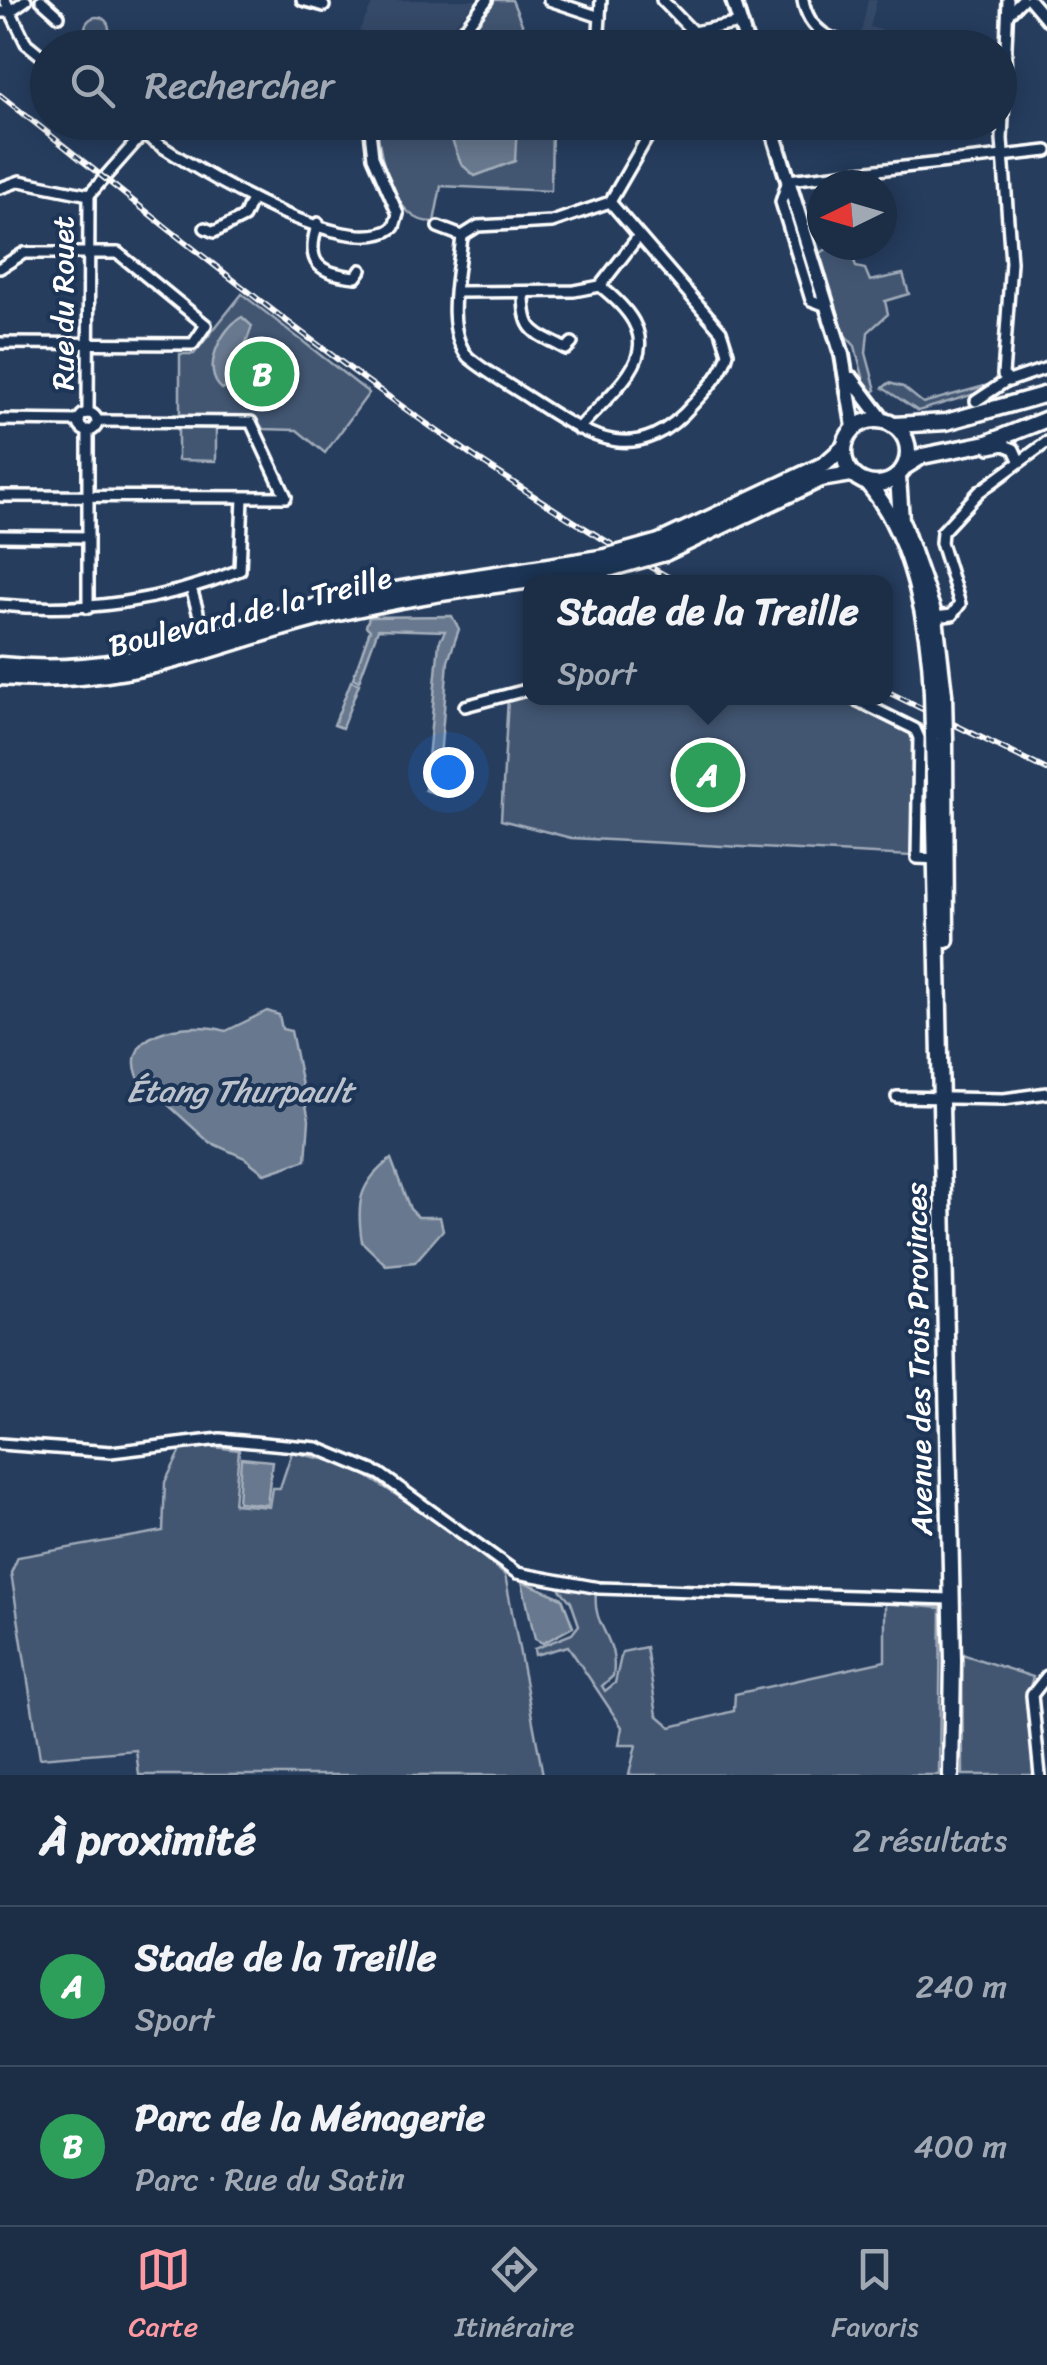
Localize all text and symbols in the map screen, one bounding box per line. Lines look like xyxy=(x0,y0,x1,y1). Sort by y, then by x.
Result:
search box xyxy=(30,30,1017,140)
text: Rechercher xyxy=(145,52,334,119)
icon: search xyxy=(65,58,120,113)
north arrow xyxy=(807,170,897,260)
street label: Rue du Rouet xyxy=(36,216,90,390)
pin: B xyxy=(230,336,294,412)
street label: Boulevard de la Treille xyxy=(103,551,397,673)
popup xyxy=(523,575,893,705)
text: Stade de la Treille xyxy=(557,578,859,645)
text: Sport xyxy=(557,645,637,702)
pin: A xyxy=(676,738,740,812)
your location xyxy=(423,747,474,798)
water label: Étang Thurpault xyxy=(126,1063,358,1120)
street label: Avenue des Trois Provinces xyxy=(889,1182,949,1537)
text: À proximité xyxy=(40,1803,256,1877)
text: 2 résultats xyxy=(853,1812,1007,1869)
text: Stade de la Treille xyxy=(135,1924,437,1991)
text: A xyxy=(62,1958,83,2015)
text: 240 m xyxy=(915,1958,1007,2015)
text: Sport xyxy=(135,1991,214,2048)
text: Parc de la Ménagerie xyxy=(135,2084,485,2151)
text: B xyxy=(62,2118,83,2175)
text: 400 m xyxy=(914,2118,1007,2175)
text: Parc · Rue du Satin xyxy=(135,2151,405,2208)
tab: Carte xyxy=(128,2242,198,2351)
tab: Itinéraire xyxy=(455,2242,575,2351)
tab: Favoris xyxy=(831,2242,919,2351)

